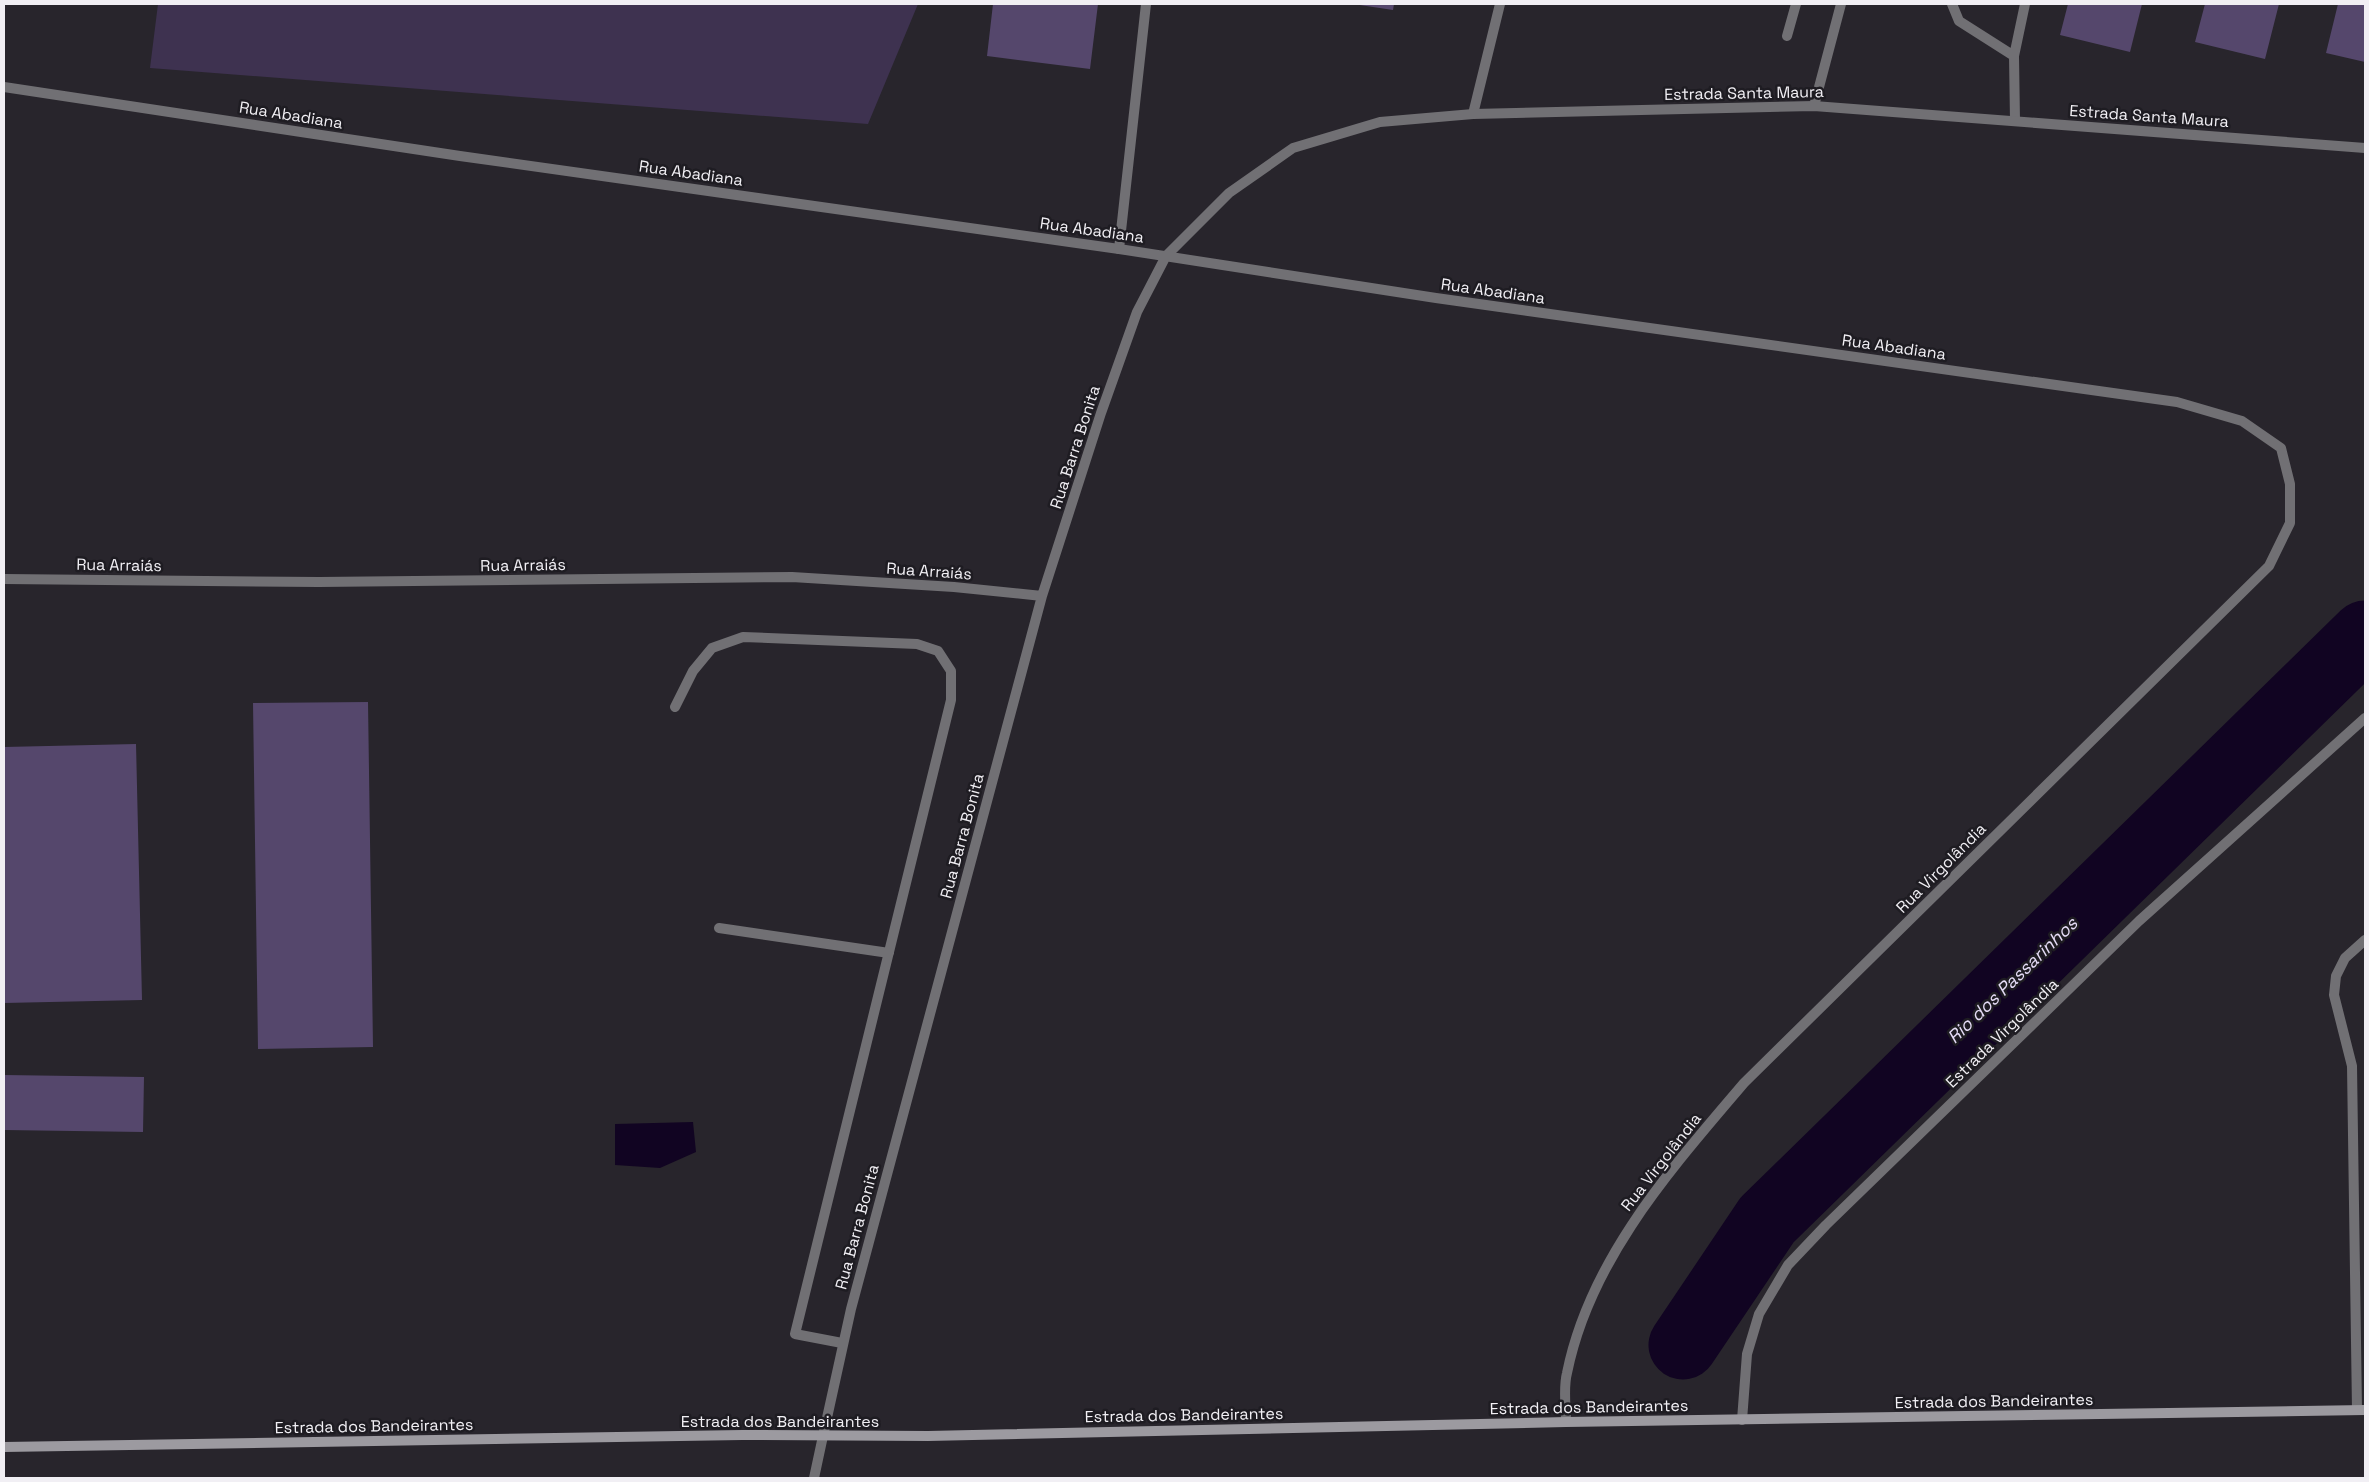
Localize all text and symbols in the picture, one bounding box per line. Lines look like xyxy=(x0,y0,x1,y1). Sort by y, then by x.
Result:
street label: Estrada Santa Maura xyxy=(1664,81,1824,105)
street label: Rua Abadiana xyxy=(238,96,344,134)
street label: Estrada Santa Maura xyxy=(2069,100,2229,132)
street label: Rua Abadiana xyxy=(638,155,744,191)
street label: Rua Abadiana xyxy=(1039,212,1145,248)
street label: Rua Abadiana xyxy=(1440,273,1546,309)
street label: Rua Abadiana xyxy=(1841,329,1947,365)
street label: Rua Barra Bonita xyxy=(1045,383,1105,511)
street label: Rua Arraiás xyxy=(76,554,162,576)
street label: Rua Arraiás xyxy=(480,554,566,576)
street label: Rua Arraiás xyxy=(886,558,972,584)
street label: Rua Barra Bonita xyxy=(935,771,989,901)
street label: Rua Virgolândia xyxy=(1891,818,1991,918)
water label: Rio dos Passarinhos xyxy=(1942,912,2082,1048)
street label: Estrada Virgolândia xyxy=(1941,974,2063,1092)
street label: Rua Virgolândia xyxy=(1616,1109,1706,1215)
street label: Rua Barra Bonita xyxy=(830,1162,884,1292)
street label: Estrada dos Bandeirantes xyxy=(1895,1389,2093,1413)
street label: Estrada dos Bandeirantes xyxy=(1490,1395,1688,1419)
street label: Estrada dos Bandeirantes xyxy=(1085,1403,1283,1427)
street label: Estrada dos Bandeirantes xyxy=(681,1411,879,1432)
street label: Estrada dos Bandeirantes xyxy=(275,1414,473,1438)

